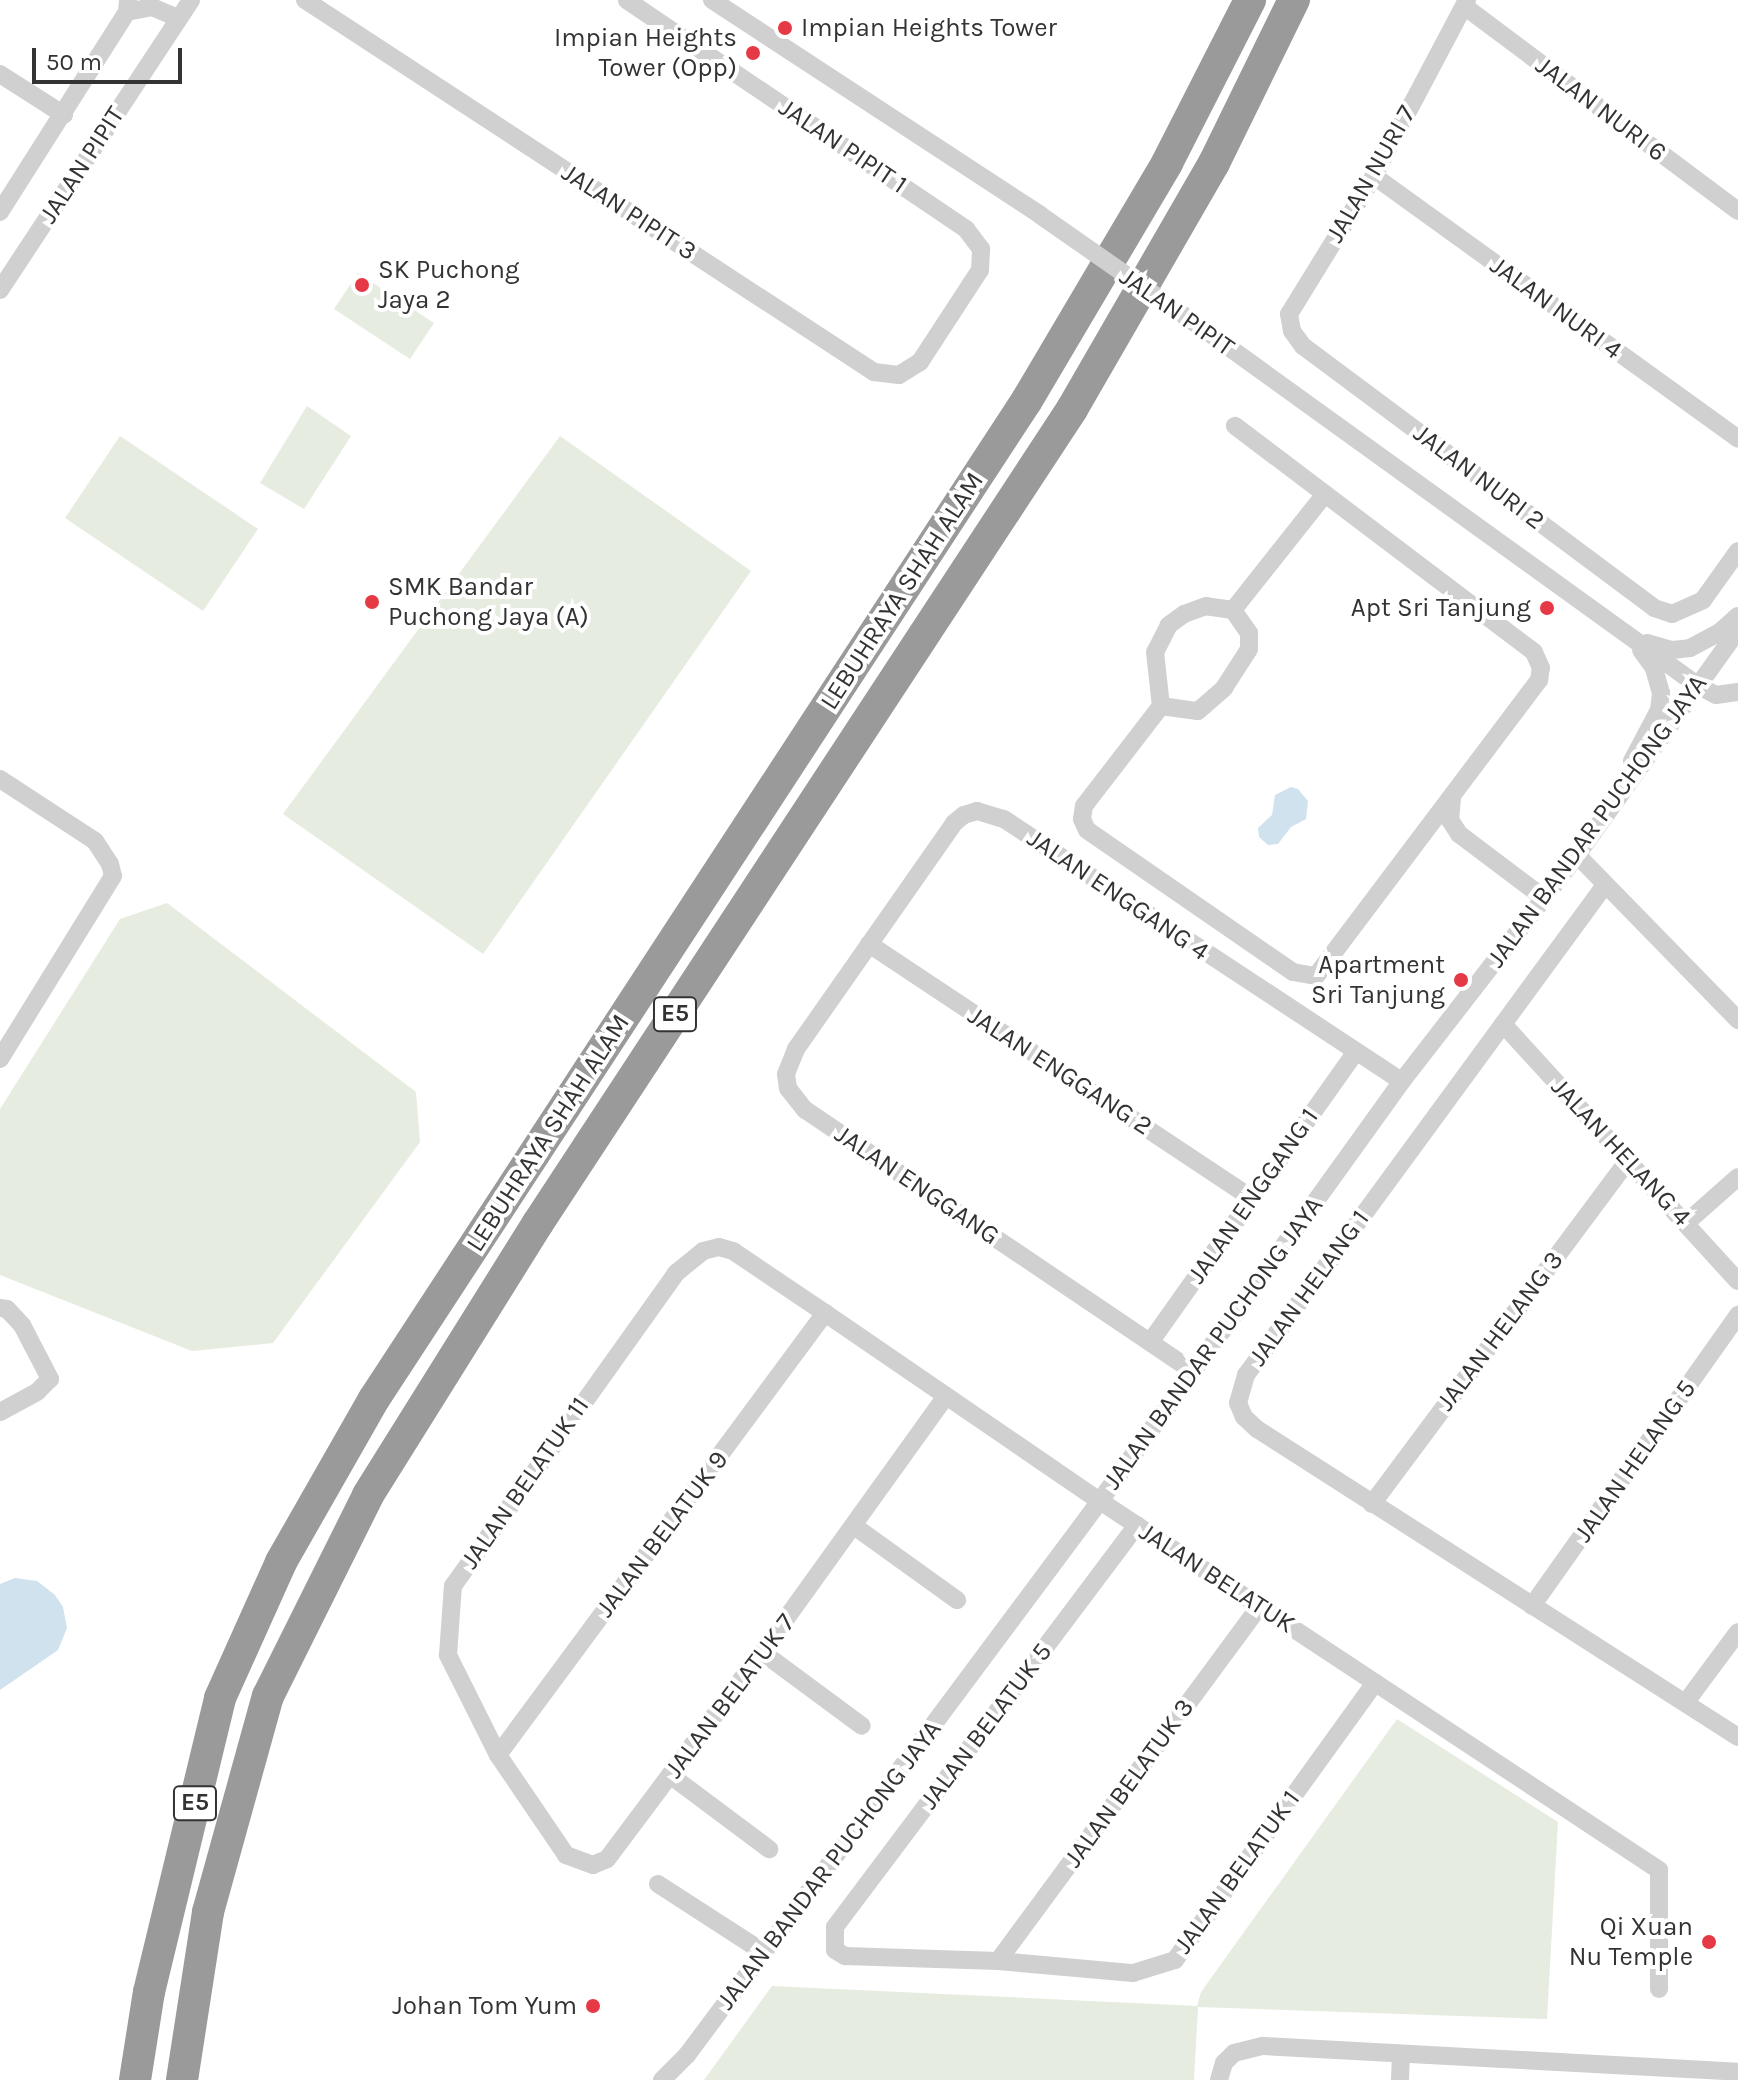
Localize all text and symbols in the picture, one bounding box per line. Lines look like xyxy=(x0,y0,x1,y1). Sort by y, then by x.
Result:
place label: Impian Heights Tower xyxy=(801,12,1057,44)
marker: Impian Heights Tower xyxy=(776,19,794,37)
place label: Impian Heights Tower (Opp) xyxy=(554,22,737,84)
scale bar xyxy=(36,32,186,82)
marker: Impian Heights Tower (Opp) xyxy=(744,44,762,62)
text: 50 m xyxy=(46,48,102,76)
street label: JALAN NURI 6 xyxy=(1530,50,1672,168)
street label: JALAN PIPIT 1 xyxy=(773,92,913,200)
street label: JALAN NURI 7 xyxy=(1319,100,1423,248)
street label: JALAN PIPIT xyxy=(33,101,131,229)
street label: JALAN PIPIT 3 xyxy=(556,157,702,267)
street label: JALAN NURI 4 xyxy=(1484,250,1628,366)
place label: SK Puchong Jaya 2 xyxy=(378,254,520,316)
street label: JALAN PIPIT xyxy=(1114,261,1240,363)
marker: SK Puchong Jaya 2 xyxy=(353,276,371,294)
street label: JALAN NURI 2 xyxy=(1407,418,1551,536)
street label: LEBUHRAYA SHAH ALAM xyxy=(814,466,990,716)
place label: SMK Bandar Puchong Jaya (A) xyxy=(388,571,589,632)
place label: Apt Sri Tanjung xyxy=(1351,592,1531,624)
marker: SMK Bandar Puchong Jaya (A) xyxy=(363,593,381,611)
marker: Apt Sri Tanjung xyxy=(1538,599,1556,617)
street label: JALAN BANDAR PUCHONG JAYA xyxy=(1480,669,1714,973)
street label: JALAN ENGGANG 4 xyxy=(1021,823,1215,967)
place label: Apartment Sri Tanjung xyxy=(1311,949,1445,1010)
marker: Apartment Sri Tanjung xyxy=(1452,971,1470,989)
road number: E5 xyxy=(651,994,699,1034)
street label: JALAN ENGGANG 2 xyxy=(962,1000,1158,1142)
street label: LEBUHRAYA SHAH ALAM xyxy=(460,1008,636,1258)
street label: JALAN HELANG 4 xyxy=(1545,1072,1697,1232)
street label: JALAN ENGGANG 1 xyxy=(1181,1102,1325,1290)
street label: JALAN ENGGANG xyxy=(829,1118,1005,1252)
street label: JALAN BANDAR PUCHONG JAYA xyxy=(1096,1191,1330,1495)
street label: JALAN HELANG 1 xyxy=(1242,1204,1376,1372)
street label: JALAN HELANG 3 xyxy=(1430,1245,1570,1417)
street label: JALAN HELANG 5 xyxy=(1567,1374,1703,1548)
street label: JALAN BELATUK 11 xyxy=(454,1391,596,1575)
street label: JALAN BELATUK 9 xyxy=(589,1445,735,1623)
street label: JALAN BELATUK xyxy=(1133,1516,1301,1640)
street label: JALAN BELATUK 7 xyxy=(658,1608,802,1784)
street label: JALAN BELATUK 5 xyxy=(913,1637,1059,1815)
street label: JALAN BELATUK 3 xyxy=(1057,1693,1201,1873)
street label: JALAN BANDAR PUCHONG JAYA xyxy=(710,1714,948,2016)
road number: E5 xyxy=(171,1783,219,1823)
street label: JALAN BELATUK 1 xyxy=(1167,1784,1307,1960)
place label: Qi Xuan Nu Temple xyxy=(1569,1911,1693,1972)
marker: Qi Xuan Nu Temple xyxy=(1700,1933,1718,1951)
place label: Johan Tom Yum xyxy=(392,1990,577,2022)
marker: Johan Tom Yum xyxy=(584,1997,602,2015)

